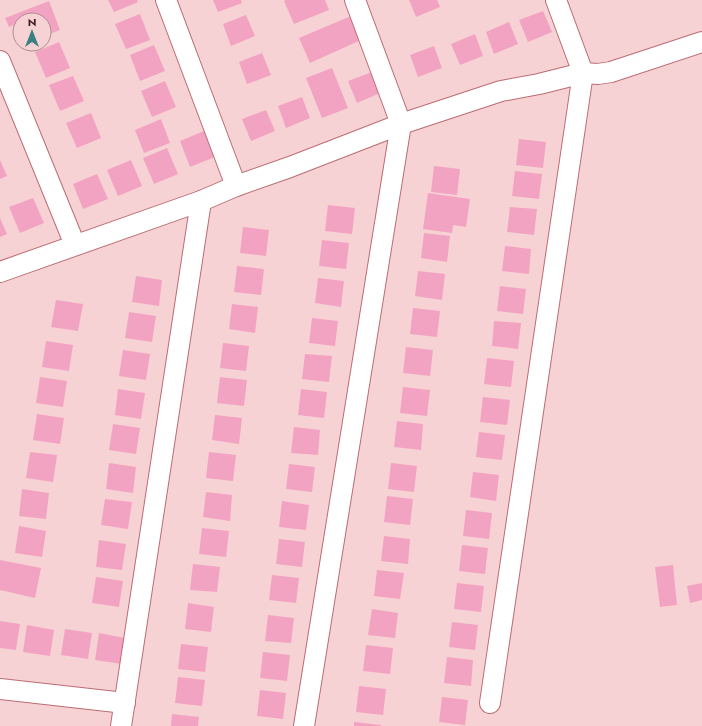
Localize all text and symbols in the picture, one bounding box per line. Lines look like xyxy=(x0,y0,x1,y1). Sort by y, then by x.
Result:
north arrow xyxy=(12,12,52,52)
text: N xyxy=(28,14,36,30)

